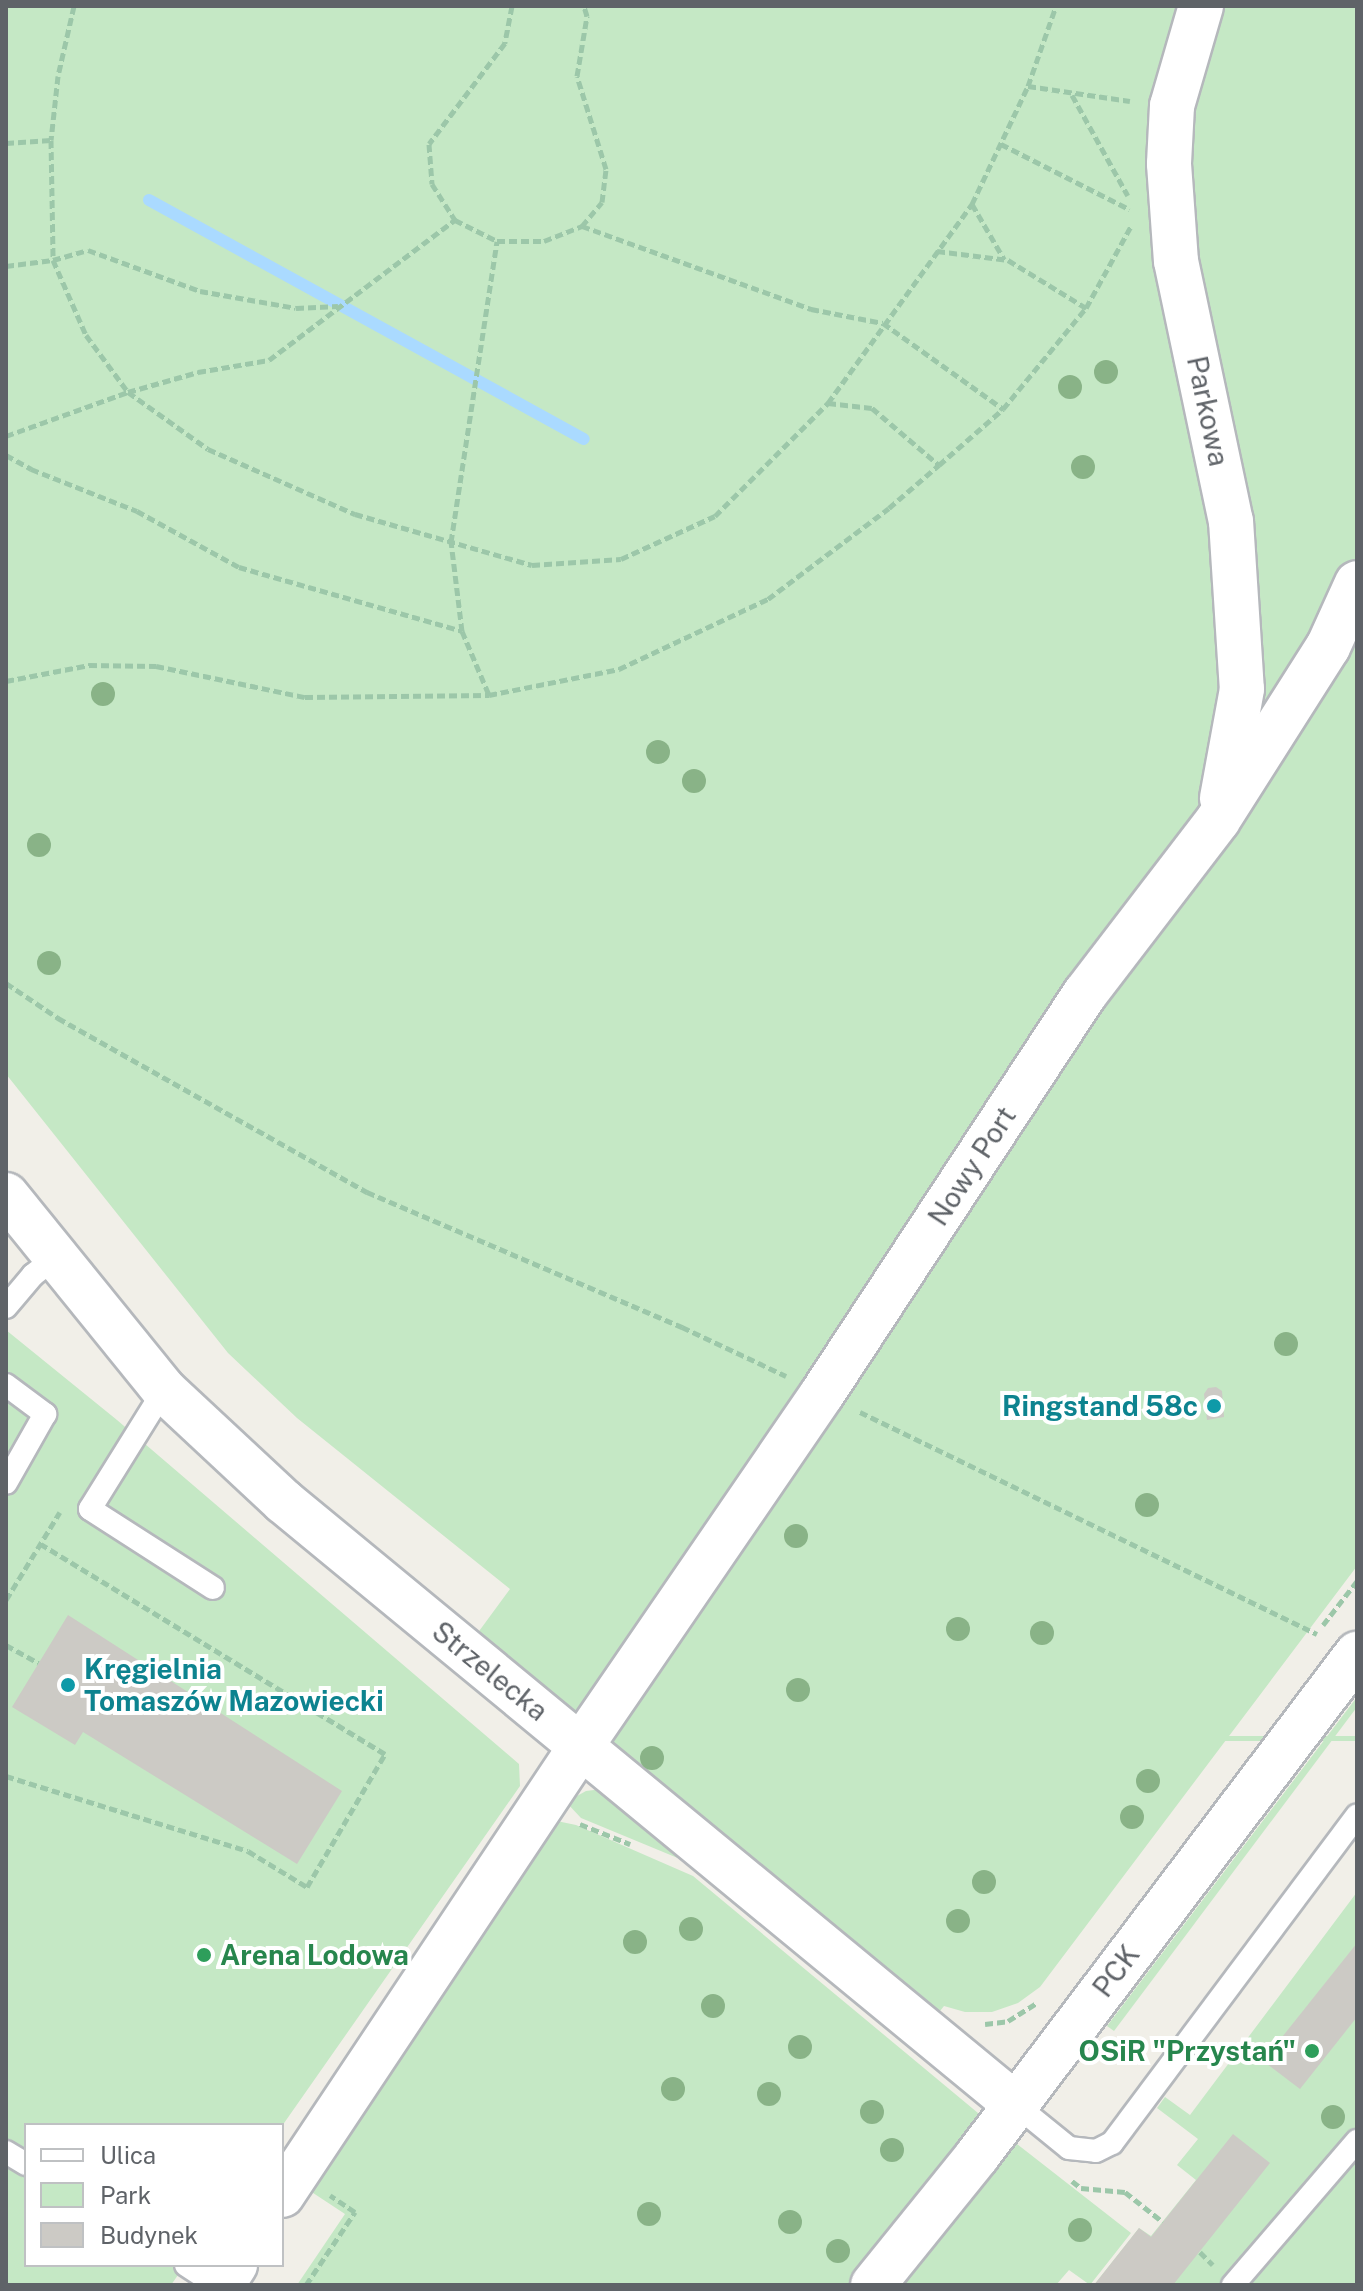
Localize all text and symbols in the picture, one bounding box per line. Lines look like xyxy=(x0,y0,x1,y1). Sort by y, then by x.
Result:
street label: Parkowa xyxy=(1180,353,1236,469)
street label: Nowy Port xyxy=(921,1100,1023,1232)
place label: Ringstand 58c xyxy=(1002,1389,1198,1423)
marker: Ringstand 58c xyxy=(1205,1397,1223,1415)
street label: Strzelecka xyxy=(425,1614,555,1728)
place label: Kręgielnia Tomaszów Mazowiecki xyxy=(84,1652,384,1718)
marker: Kręgielnia Tomaszów Mazowiecki xyxy=(59,1676,77,1694)
place label: Arena Lodowa xyxy=(220,1938,409,1972)
street label: PCK xyxy=(1086,1938,1146,2004)
marker: Arena Lodowa xyxy=(195,1946,213,1964)
place label: OSiR "Przystań" xyxy=(1079,2034,1296,2068)
marker: OSiR "Przystań" xyxy=(1303,2042,1321,2060)
legend xyxy=(24,2123,284,2267)
text: Ulica xyxy=(100,2141,156,2169)
text: Park xyxy=(100,2181,151,2209)
text: Budynek xyxy=(100,2221,198,2249)

